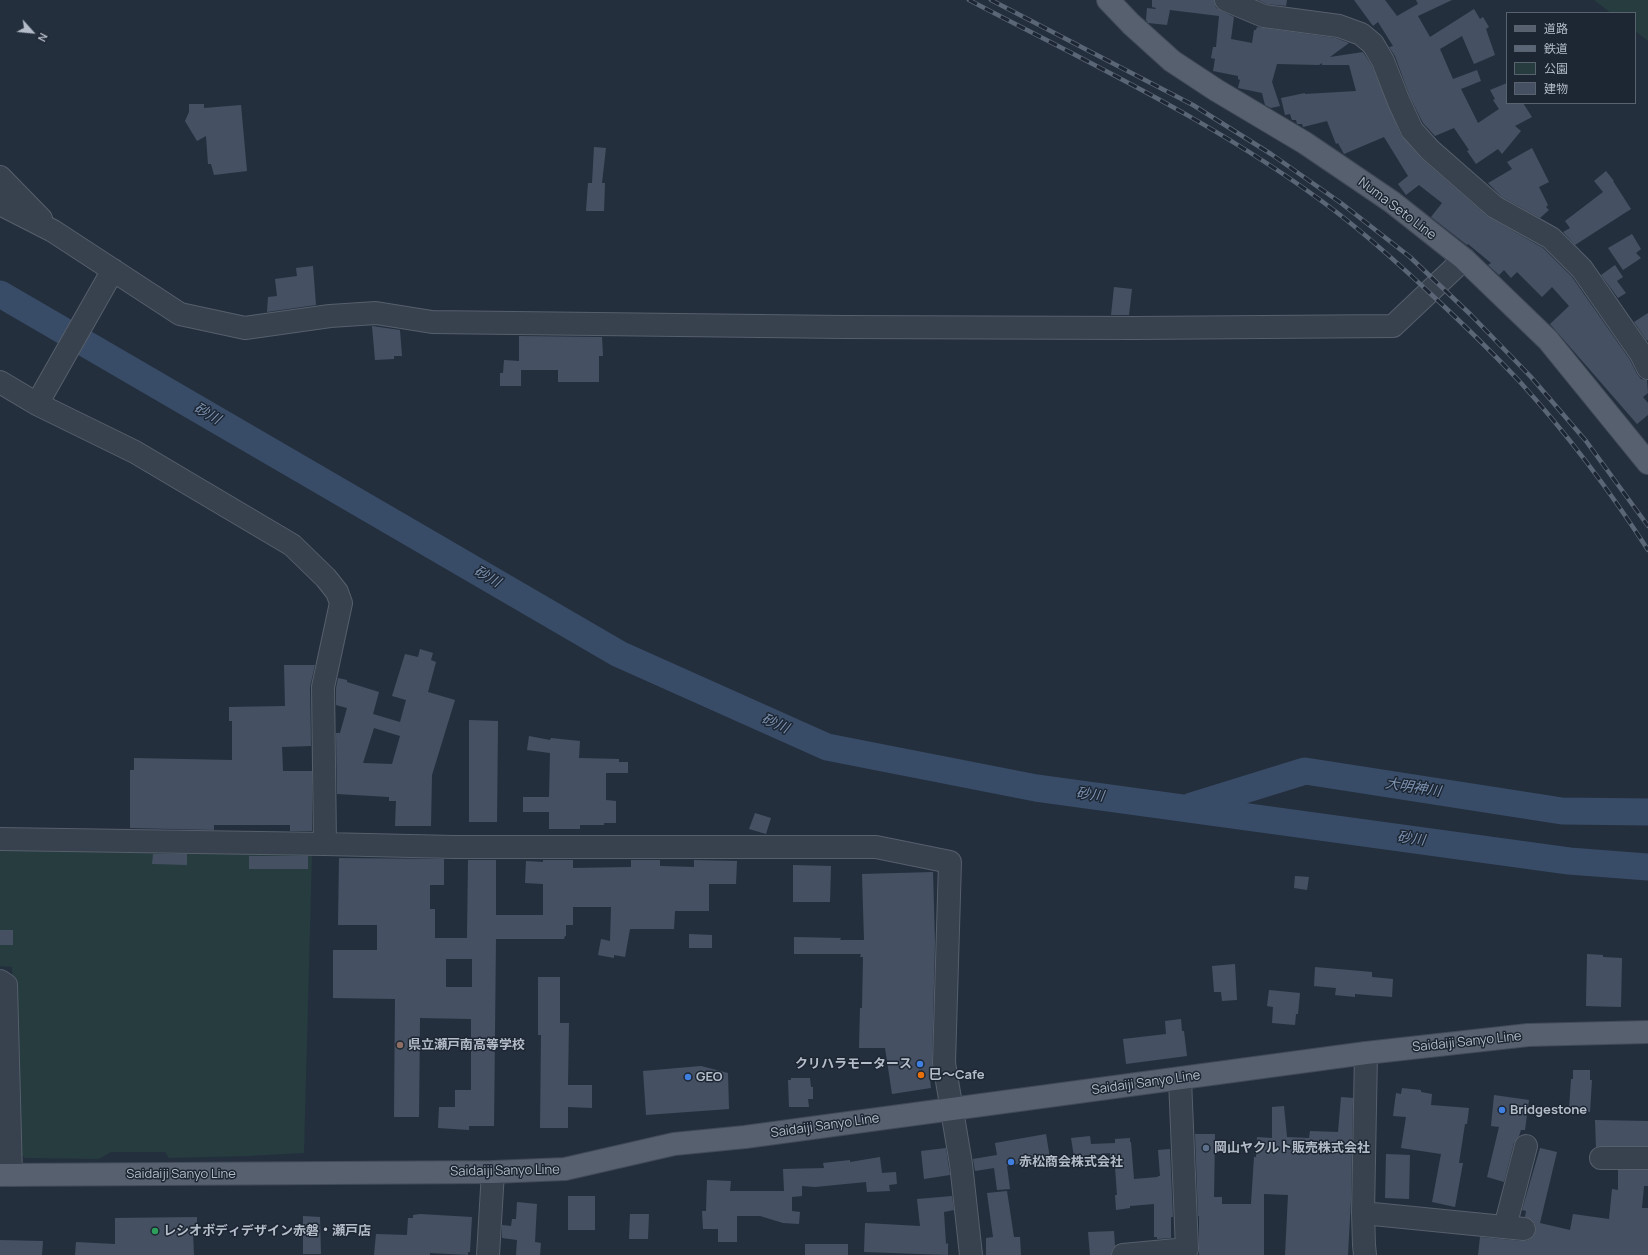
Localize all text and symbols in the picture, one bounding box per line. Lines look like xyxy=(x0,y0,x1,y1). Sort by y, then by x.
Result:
north arrow xyxy=(12,12,52,52)
legend xyxy=(1506,12,1636,104)
text: 道路 xyxy=(1544,20,1568,37)
text: N xyxy=(35,31,52,45)
text: 鉄道 xyxy=(1544,40,1568,57)
text: 公園 xyxy=(1544,60,1568,77)
text: 建物 xyxy=(1544,80,1568,97)
street label: Numa Seto Line xyxy=(1355,175,1439,243)
water label: 砂川 xyxy=(191,400,223,428)
water label: 砂川 xyxy=(471,563,503,591)
water label: 砂川 xyxy=(759,711,791,737)
water label: 大明神川 xyxy=(1384,775,1442,801)
water label: 砂川 xyxy=(1075,785,1105,805)
water label: 砂川 xyxy=(1396,829,1426,849)
street label: Saidaiji Sanyo Line xyxy=(1412,1029,1522,1055)
place label: 県立瀬戸南高等学校 xyxy=(408,1037,525,1053)
marker: 県立瀬戸南高等学校 xyxy=(395,1040,405,1050)
place label: クリハラモータース xyxy=(795,1056,912,1072)
marker: クリハラモータース xyxy=(915,1059,925,1069)
place label: 巳～Cafe xyxy=(929,1067,985,1083)
street label: Saidaiji Sanyo Line xyxy=(1091,1068,1201,1098)
place label: GEO xyxy=(696,1069,722,1085)
marker: 巳～Cafe xyxy=(916,1070,926,1080)
marker: GEO xyxy=(683,1072,693,1082)
place label: Bridgestone xyxy=(1510,1102,1587,1118)
marker: Bridgestone xyxy=(1497,1105,1507,1115)
street label: Saidaiji Sanyo Line xyxy=(770,1111,880,1141)
place label: 岡山ヤクルト販売株式会社 xyxy=(1214,1140,1370,1156)
marker: 岡山ヤクルト販売株式会社 xyxy=(1201,1143,1211,1153)
place label: 赤松商会株式会社 xyxy=(1019,1154,1123,1170)
marker: 赤松商会株式会社 xyxy=(1006,1157,1016,1167)
street label: Saidaiji Sanyo Line xyxy=(450,1162,560,1180)
street label: Saidaiji Sanyo Line xyxy=(126,1166,236,1182)
place label: レシオボディデザイン赤磐・瀬戸店 xyxy=(163,1223,371,1239)
marker: レシオボディデザイン赤磐・瀬戸店 xyxy=(150,1226,160,1236)

